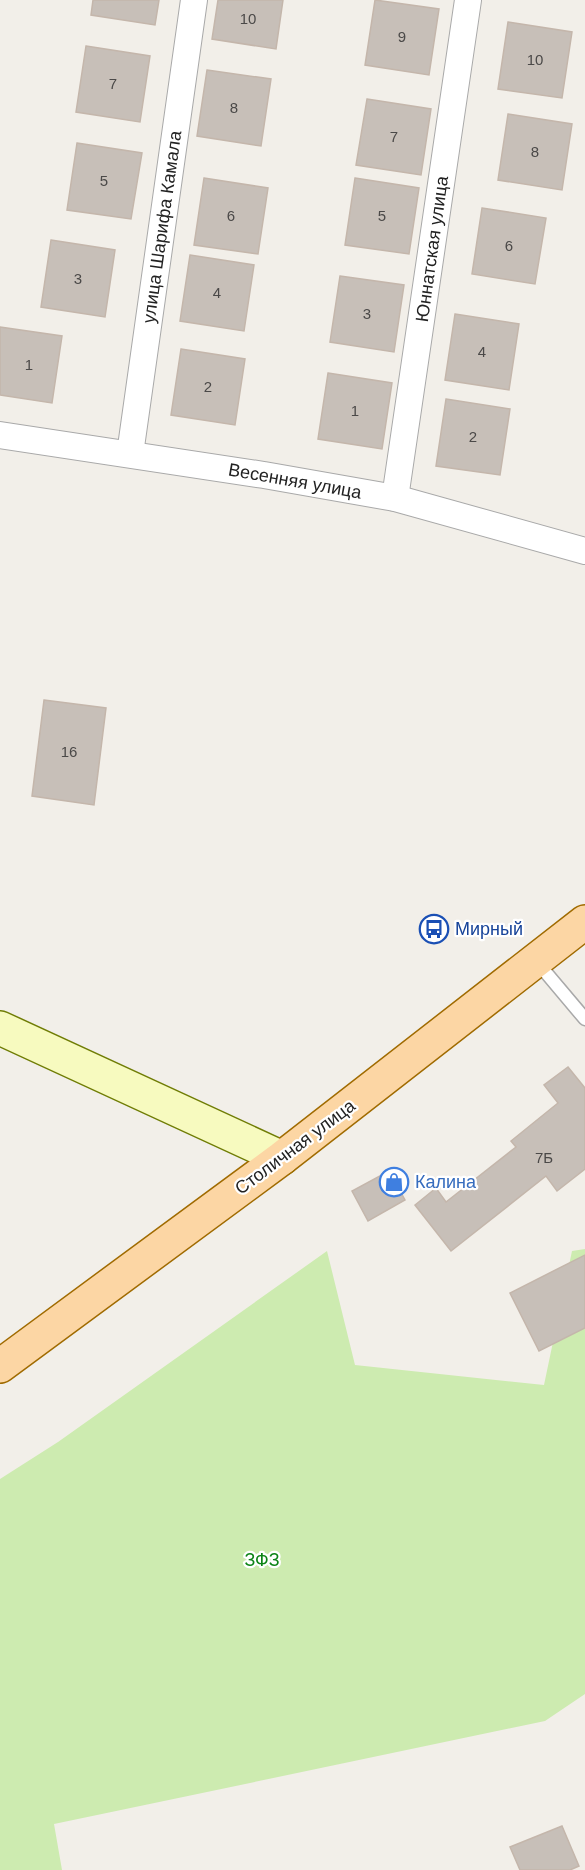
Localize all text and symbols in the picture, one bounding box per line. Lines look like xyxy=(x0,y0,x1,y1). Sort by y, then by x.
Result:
house number: 10 xyxy=(240,10,256,27)
house number: 9 xyxy=(398,28,406,45)
house number: 10 xyxy=(527,51,543,68)
house number: 7 xyxy=(109,75,117,92)
house number: 8 xyxy=(230,99,238,116)
street label: улица Шарифа Камала xyxy=(139,128,186,325)
house number: 7 xyxy=(390,128,398,145)
house number: 8 xyxy=(531,143,539,160)
house number: 5 xyxy=(100,172,108,189)
street label: Юннатская улица xyxy=(412,174,452,323)
house number: 6 xyxy=(227,207,235,224)
house number: 5 xyxy=(378,207,386,224)
house number: 6 xyxy=(505,237,513,254)
house number: 3 xyxy=(74,270,82,287)
house number: 4 xyxy=(213,284,221,301)
house number: 3 xyxy=(363,305,371,322)
house number: 4 xyxy=(478,343,486,360)
house number: 1 xyxy=(25,356,33,373)
house number: 2 xyxy=(204,378,212,395)
house number: 1 xyxy=(351,402,359,419)
house number: 2 xyxy=(469,428,477,445)
street label: Весенняя улица xyxy=(227,459,364,503)
house number: 16 xyxy=(61,743,77,760)
bus stop icon: Мирный xyxy=(418,913,450,945)
place label: Мирный xyxy=(455,919,523,939)
street label: Столичная улица xyxy=(231,1095,360,1199)
house number: 7Б xyxy=(535,1149,553,1166)
shop icon: Калина xyxy=(378,1166,410,1198)
place label: Калина xyxy=(415,1172,477,1192)
park label: ЗФЗ xyxy=(244,1550,280,1570)

